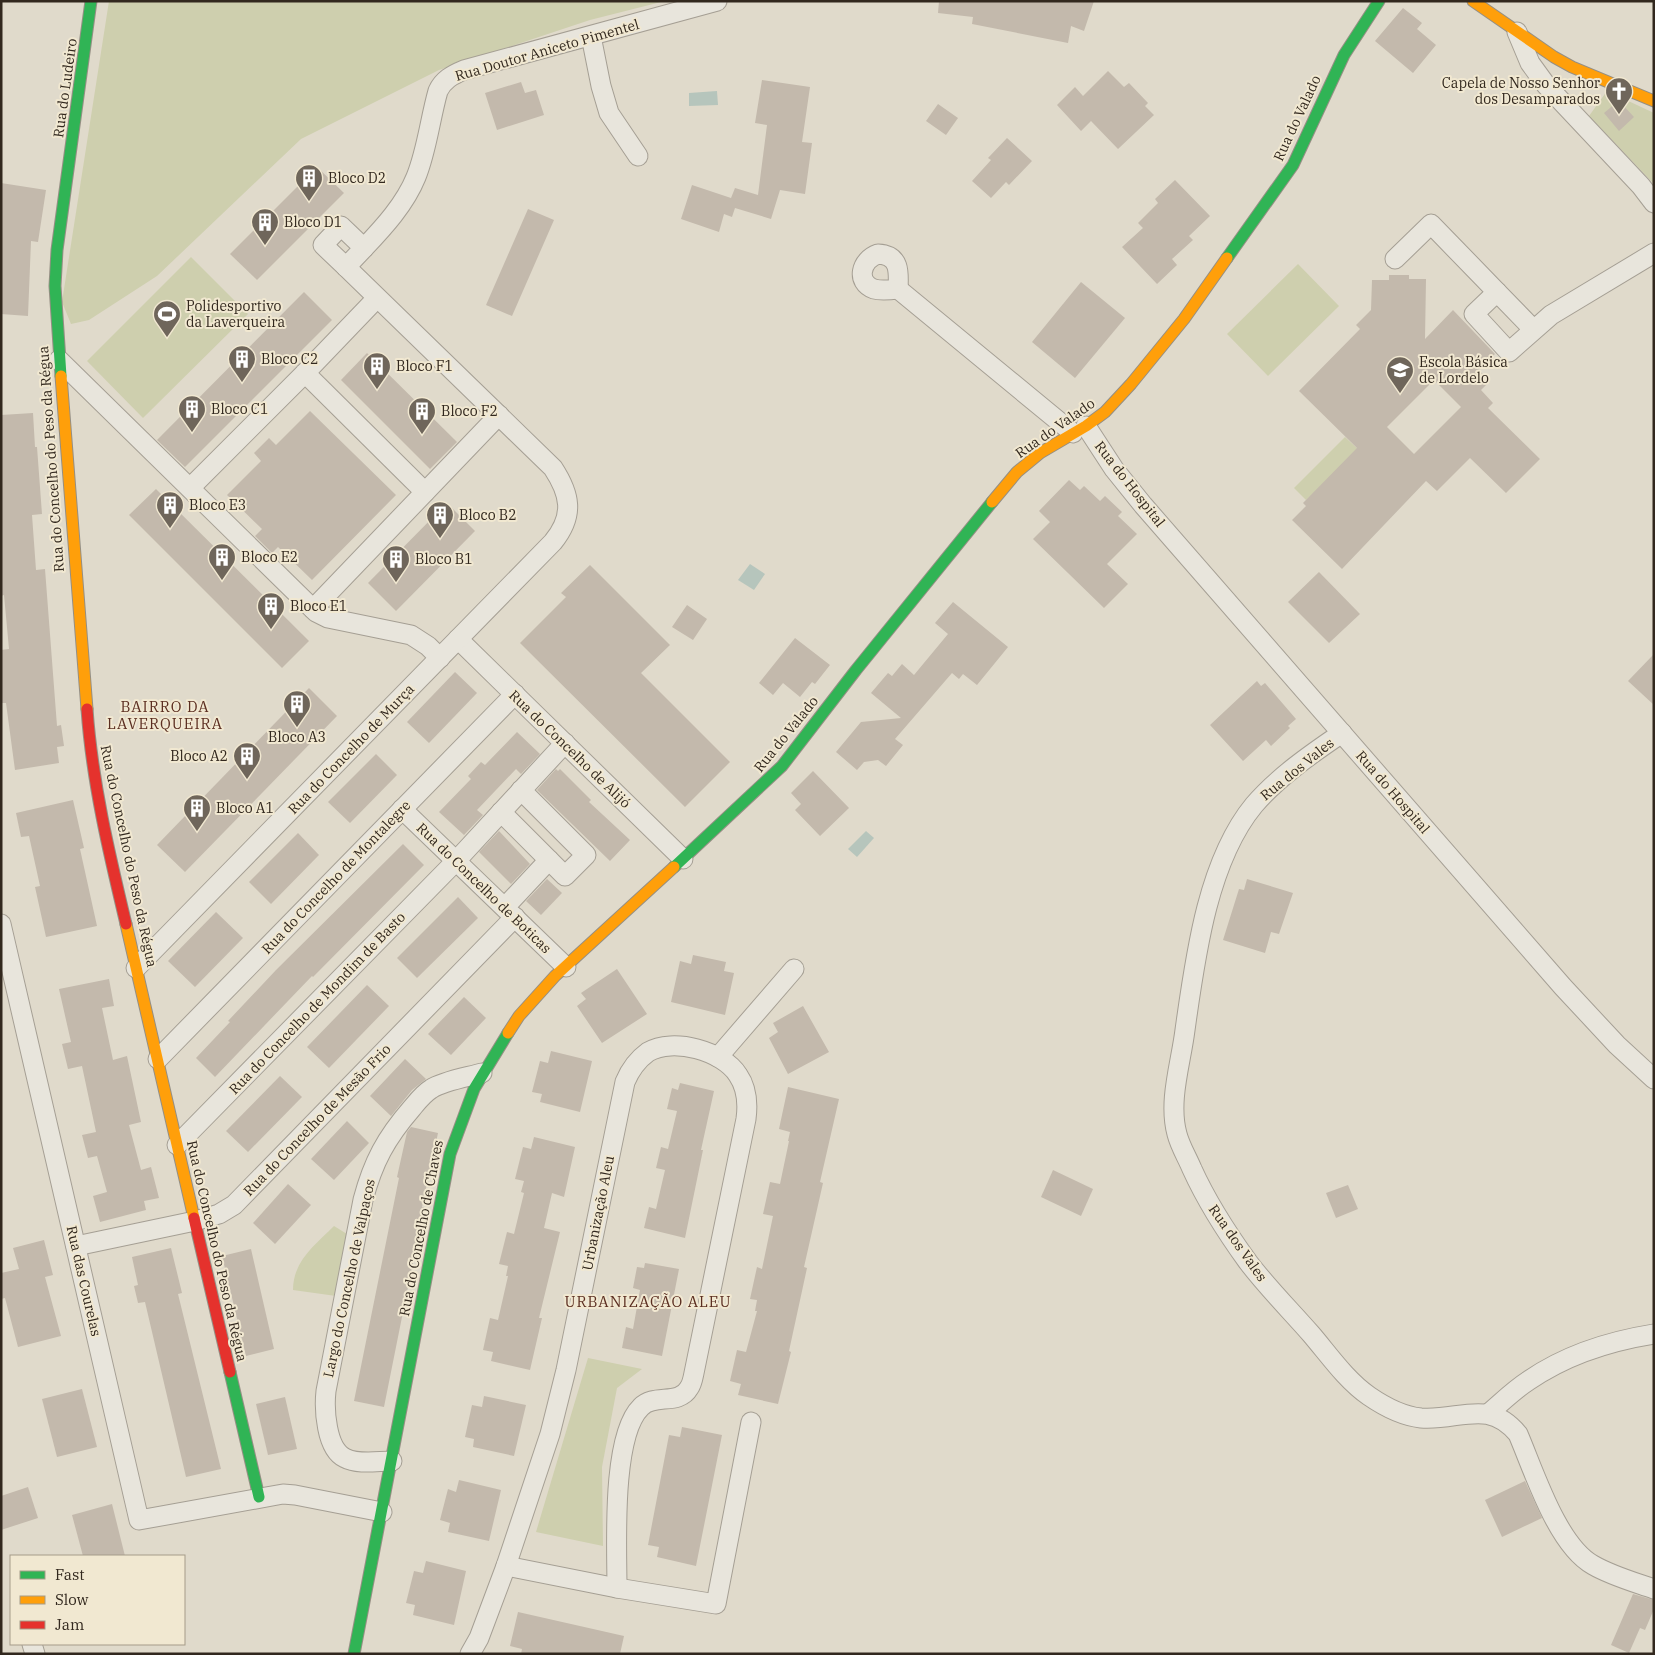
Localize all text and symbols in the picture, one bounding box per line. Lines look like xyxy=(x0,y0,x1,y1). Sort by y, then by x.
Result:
street label: Rua Doutor Aniceto Pimentel xyxy=(453,15,641,85)
street label: Rua do Ludeiro xyxy=(49,37,81,139)
street label: Rua do Valado xyxy=(1269,72,1325,164)
place label: Capela de Nosso Senhor dos Desamparados xyxy=(1442,74,1601,108)
church icon: Capela de Nosso Senhor dos Desamparados xyxy=(1604,76,1634,115)
building icon: Bloco D2 xyxy=(294,163,324,202)
place label: Bloco D2 xyxy=(328,169,386,187)
building icon: Bloco D1 xyxy=(250,207,280,246)
place label: Bloco D1 xyxy=(284,213,342,231)
place label: Polidesportivo da Laverqueira xyxy=(186,297,285,331)
sports icon: Polidesportivo da Laverqueira xyxy=(152,299,182,338)
building icon: Bloco C2 xyxy=(227,344,257,383)
street label: Rua do Concelho do Peso da Régua xyxy=(34,345,68,573)
place label: Bloco C2 xyxy=(261,350,318,368)
building icon: Bloco F1 xyxy=(362,351,392,390)
place label: Escola Básica de Lordelo xyxy=(1419,353,1508,387)
school or university icon: Escola Básica de Lordelo xyxy=(1385,355,1415,394)
place label: Bloco F1 xyxy=(396,357,453,375)
building icon: Bloco C1 xyxy=(177,394,207,433)
street label: Rua do Valado xyxy=(1012,394,1098,462)
building icon: Bloco F2 xyxy=(407,396,437,435)
place label: Bloco C1 xyxy=(211,400,268,418)
place label: Bloco F2 xyxy=(441,402,498,420)
street label: Rua do Hospital xyxy=(1091,437,1169,531)
building icon: Bloco E3 xyxy=(155,490,185,529)
place label: Bloco E3 xyxy=(189,496,246,514)
building icon: Bloco B2 xyxy=(425,500,455,539)
place label: Bloco B2 xyxy=(459,506,517,524)
building icon: Bloco E2 xyxy=(207,542,237,581)
building icon: Bloco B1 xyxy=(381,544,411,583)
place label: Bloco E2 xyxy=(241,548,298,566)
place label: Bloco B1 xyxy=(415,550,473,568)
building icon: Bloco E1 xyxy=(256,591,286,630)
place label: Bloco E1 xyxy=(290,597,347,615)
street label: Rua do Concelho de Murça xyxy=(284,680,418,818)
street label: Rua do Concelho de Alijó xyxy=(505,686,635,812)
building icon: Bloco A3 xyxy=(282,689,312,728)
street label: Rua do Valado xyxy=(750,692,822,776)
district label: BAIRRO DA LAVERQUEIRA xyxy=(107,697,223,733)
place label: Bloco A3 xyxy=(268,728,326,746)
street label: Rua dos Vales xyxy=(1256,734,1338,804)
building icon: Bloco A2 xyxy=(232,741,262,780)
street label: Rua do Concelho do Peso da Régua xyxy=(97,743,161,969)
place label: Bloco A2 xyxy=(170,747,228,765)
street label: Rua do Hospital xyxy=(1352,747,1434,837)
building icon: Bloco A1 xyxy=(182,793,212,832)
street label: Rua do Concelho de Montalegre xyxy=(258,796,414,958)
place label: Bloco A1 xyxy=(216,799,274,817)
street label: Rua do Concelho de Boticas xyxy=(413,819,555,957)
street label: Rua do Concelho de Mondim de Basto xyxy=(225,908,409,1098)
street label: Rua do Concelho de Mesão Frio xyxy=(239,1040,395,1200)
street label: Rua do Concelho de Chaves xyxy=(395,1138,447,1318)
street label: Rua do Concelho do Peso da Régua xyxy=(183,1139,251,1364)
street label: Urbanização Aleu xyxy=(578,1154,618,1272)
street label: Largo do Concelho de Valpaços xyxy=(319,1177,379,1379)
street label: Rua dos Vales xyxy=(1205,1201,1271,1285)
street label: Rua das Courelas xyxy=(63,1224,106,1338)
district label: URBANIZAÇÃO ALEU xyxy=(565,1292,731,1311)
legend xyxy=(10,1555,185,1645)
text: Fast xyxy=(55,1565,85,1584)
text: Slow xyxy=(55,1590,89,1609)
text: Jam xyxy=(55,1615,84,1634)

